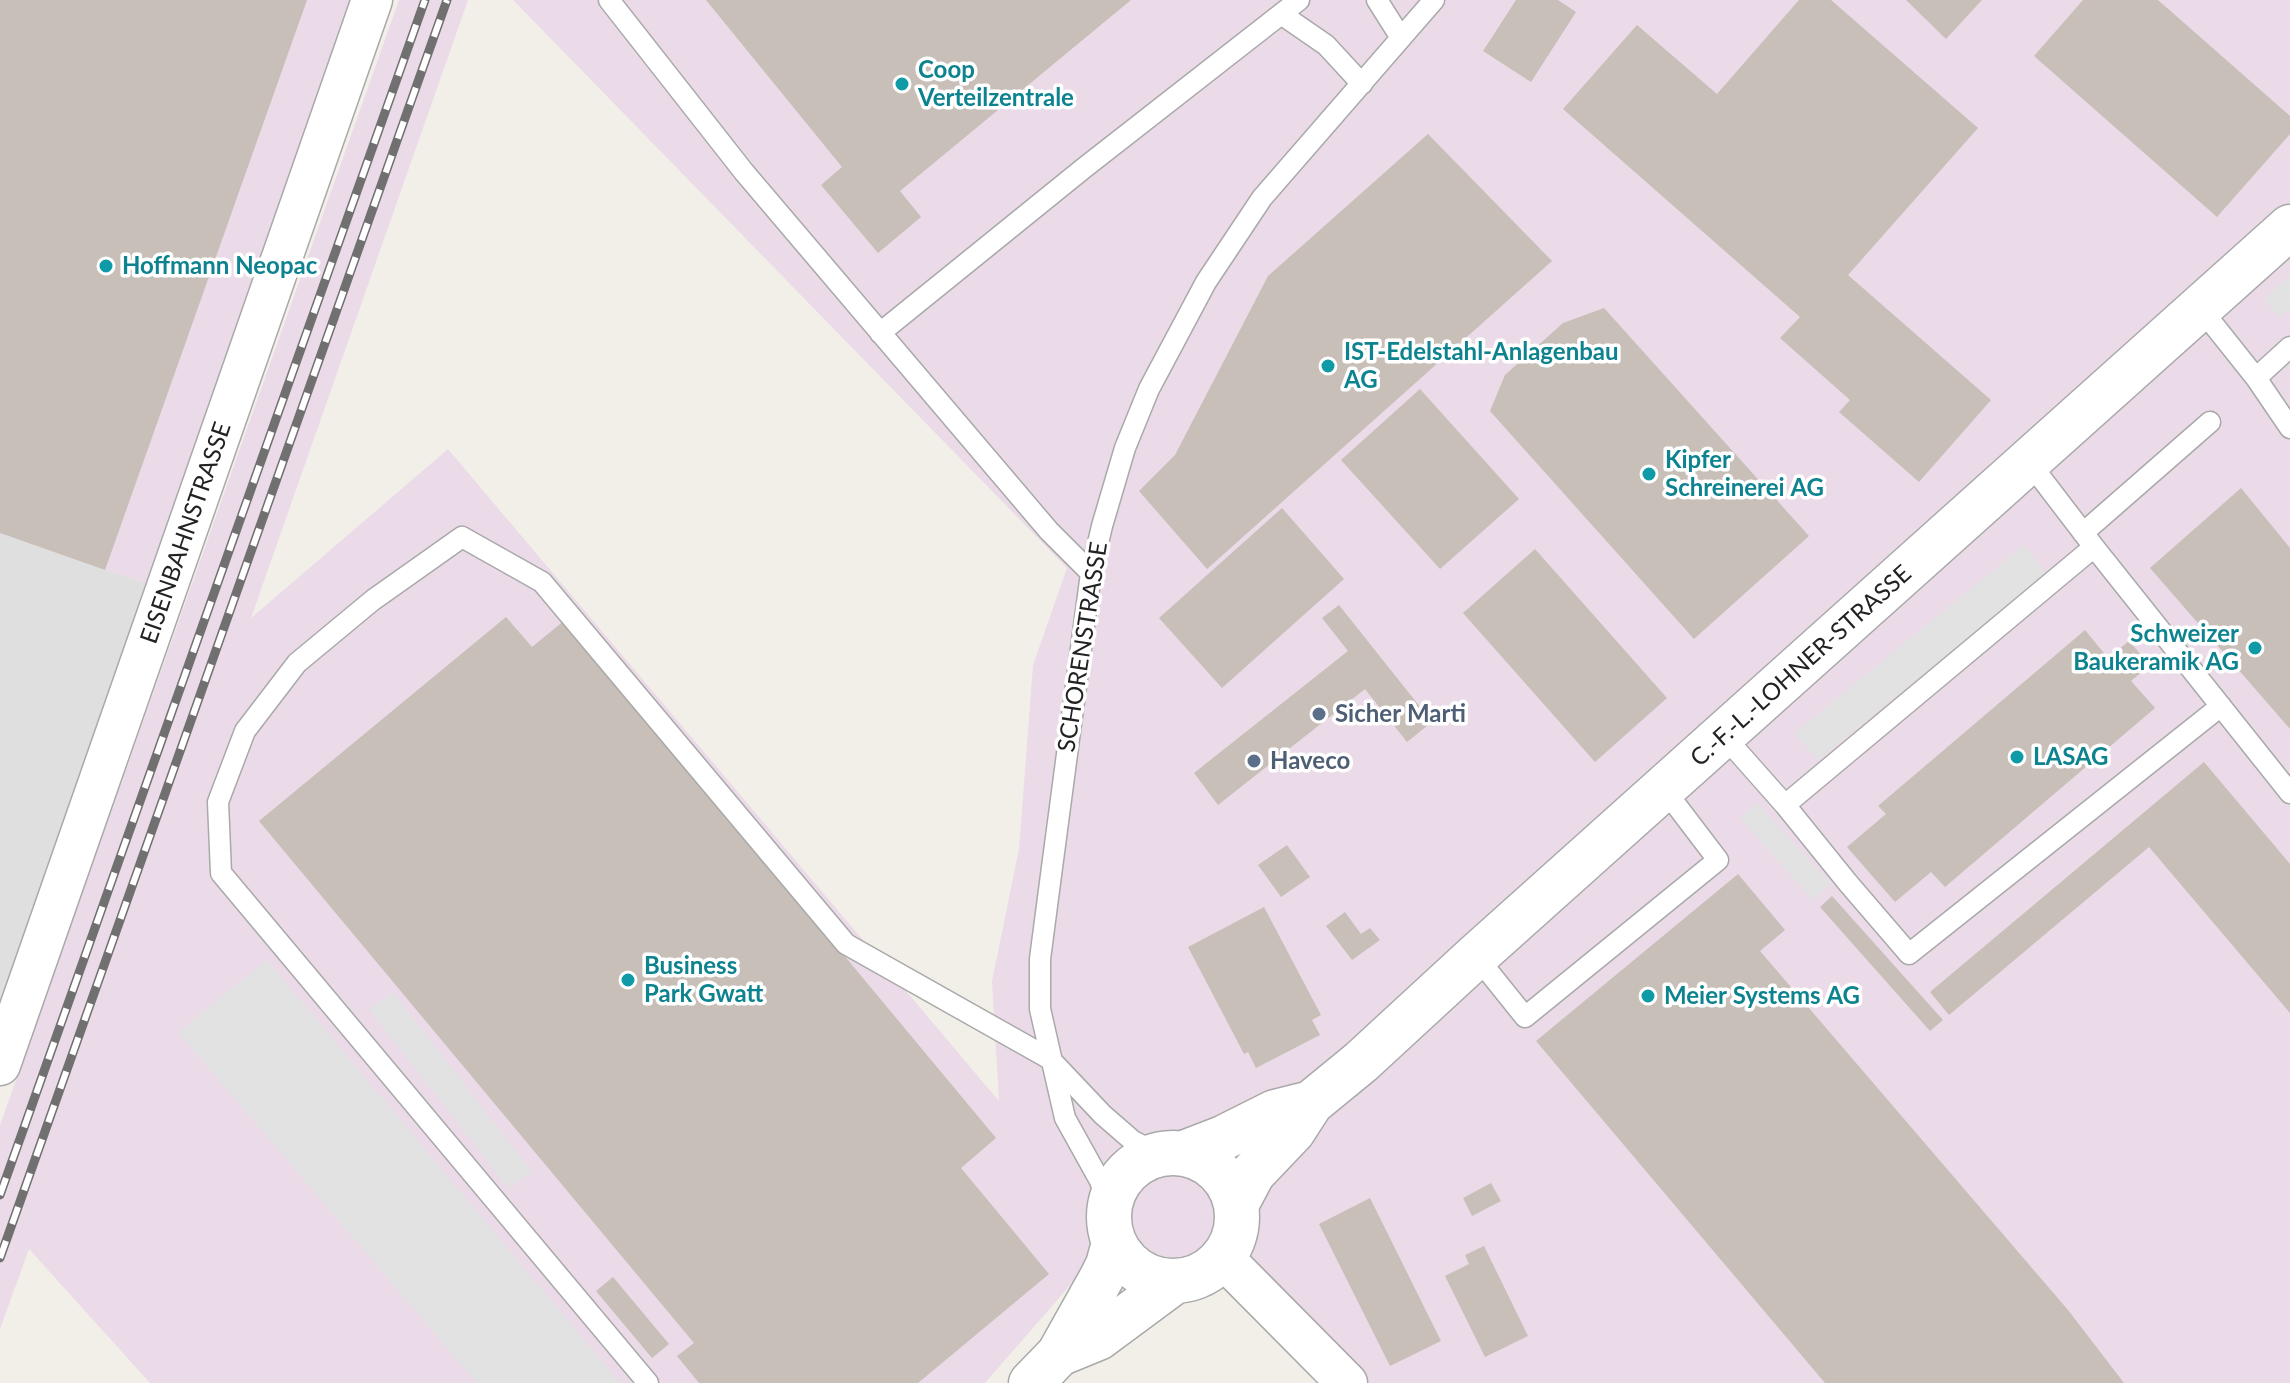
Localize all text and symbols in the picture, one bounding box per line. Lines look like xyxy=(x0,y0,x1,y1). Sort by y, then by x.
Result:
place label: Coop Verteilzentrale xyxy=(918,56,1074,112)
marker: Coop Verteilzentrale xyxy=(893,75,911,93)
place label: Hoffmann Neopac xyxy=(122,252,317,280)
marker: Hoffmann Neopac xyxy=(97,257,115,275)
place label: IST-Edelstahl-Anlagenbau AG xyxy=(1344,338,1619,394)
marker: IST-Edelstahl-Anlagenbau AG xyxy=(1319,357,1337,375)
street label: EISENBAHNSTRASSE xyxy=(135,418,237,648)
place label: Kipfer Schreinerei AG xyxy=(1665,446,1824,502)
marker: Kipfer Schreinerei AG xyxy=(1640,465,1658,483)
street label: SCHORENSTRASSE xyxy=(1052,540,1114,754)
street label: C.-F.-L.-LOHNER-STRASSE xyxy=(1685,559,1917,773)
place label: Schweizer Baukeramik AG xyxy=(2073,620,2239,676)
marker: Schweizer Baukeramik AG xyxy=(2246,639,2264,657)
place label: Sicher Marti xyxy=(1335,700,1466,728)
marker: Sicher Marti xyxy=(1310,705,1328,723)
place label: LASAG xyxy=(2033,743,2109,771)
place label: Haveco xyxy=(1270,747,1350,775)
marker: LASAG xyxy=(2008,748,2026,766)
marker: Haveco xyxy=(1245,752,1263,770)
place label: Business Park Gwatt xyxy=(644,952,763,1008)
marker: Business Park Gwatt xyxy=(619,971,637,989)
place label: Meier Systems AG xyxy=(1664,982,1860,1010)
marker: Meier Systems AG xyxy=(1639,987,1657,1005)

